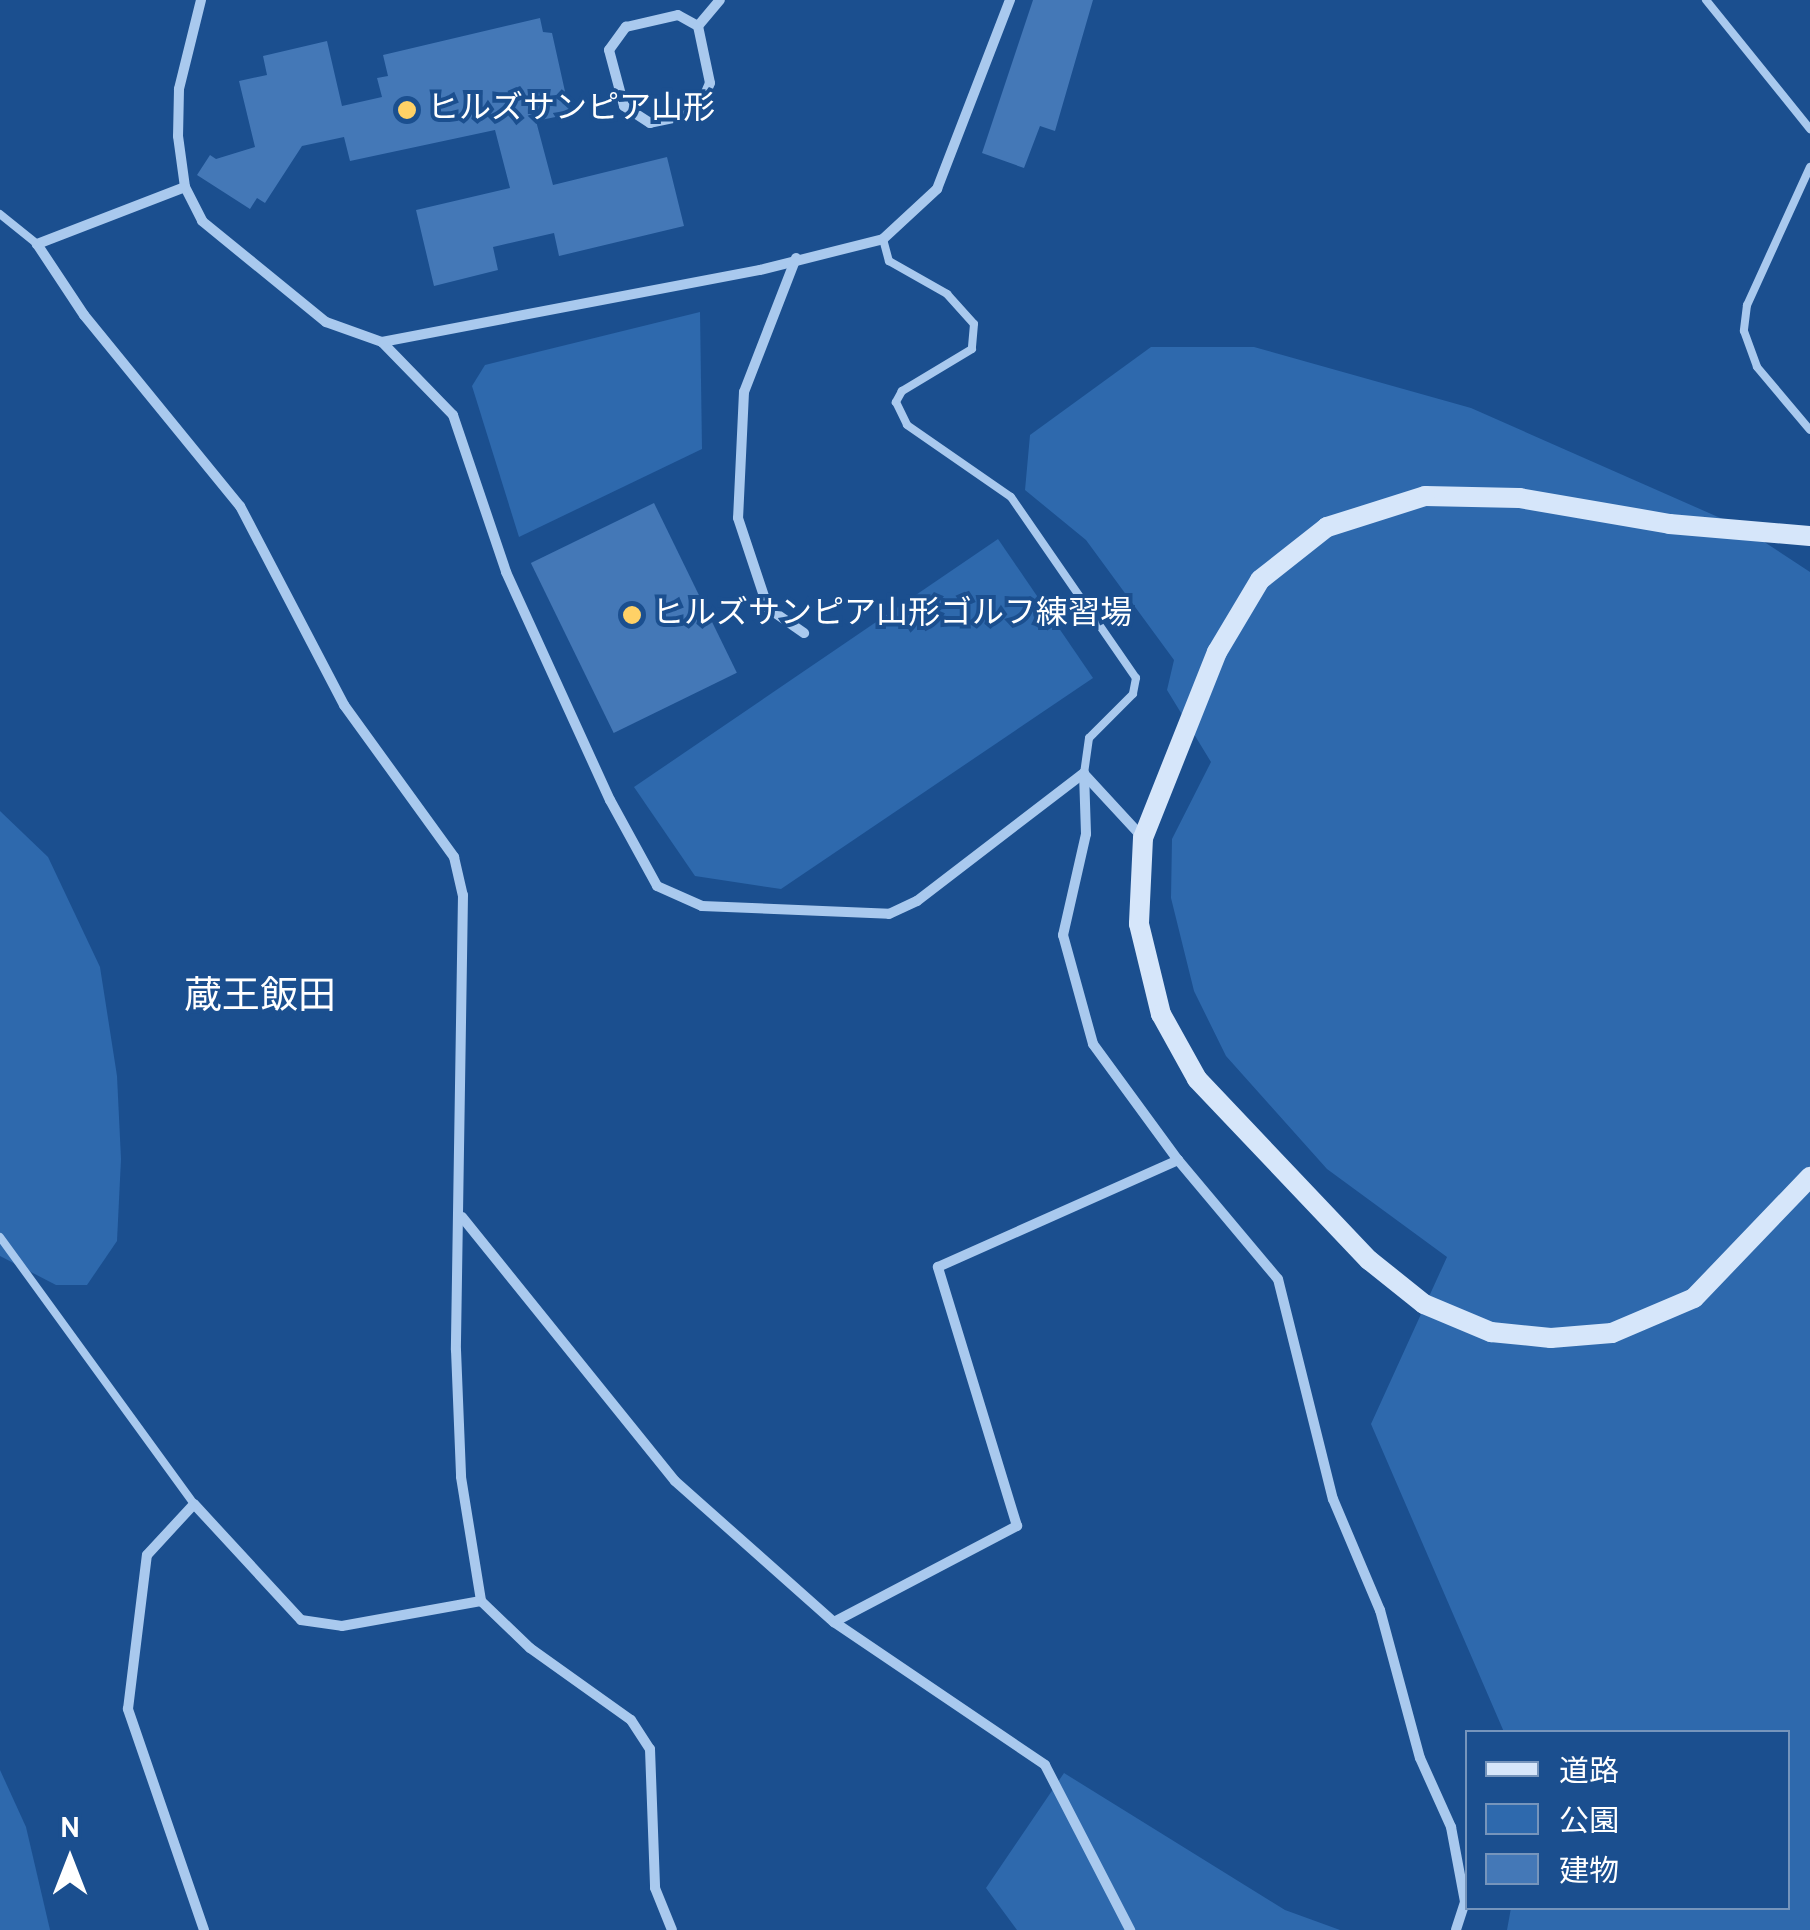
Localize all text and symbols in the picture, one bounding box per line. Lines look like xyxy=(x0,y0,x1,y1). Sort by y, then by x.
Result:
place label: ヒルズサンピア山形 xyxy=(427,91,715,129)
marker: ヒルズサンピア山形 xyxy=(396,99,418,121)
place label: ヒルズサンピア山形ゴルフ練習場 xyxy=(652,596,1132,634)
marker: ヒルズサンピア山形ゴルフ練習場 xyxy=(621,604,643,626)
district label: 蔵王飯田 xyxy=(184,976,336,1022)
legend xyxy=(1465,1730,1790,1910)
text: 道路 xyxy=(1559,1755,1619,1792)
text: 公園 xyxy=(1559,1805,1619,1842)
north arrow xyxy=(20,1810,120,1910)
text: N xyxy=(60,1812,80,1848)
text: 建物 xyxy=(1559,1855,1619,1892)

